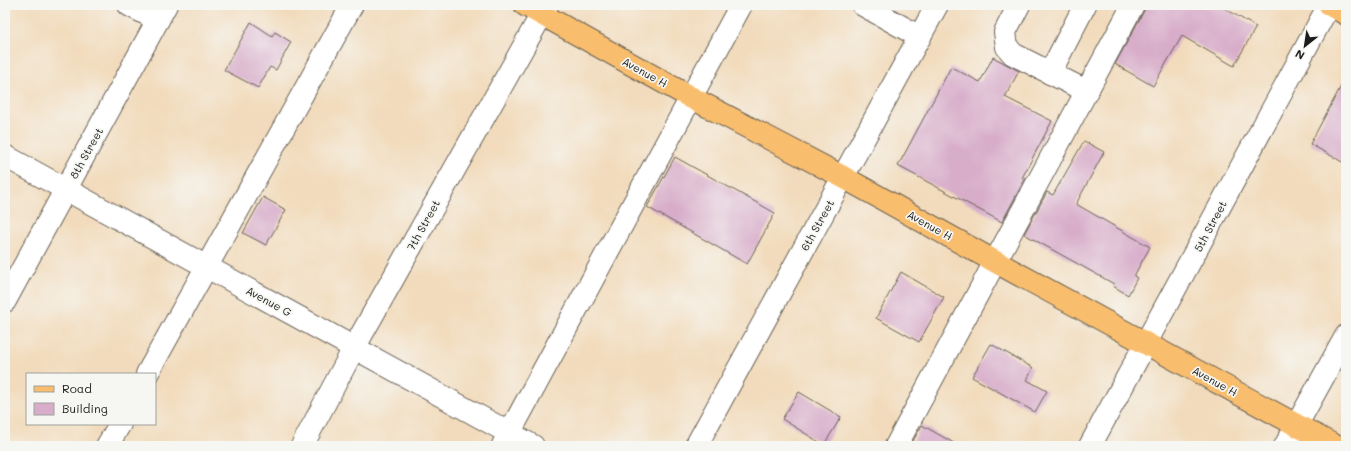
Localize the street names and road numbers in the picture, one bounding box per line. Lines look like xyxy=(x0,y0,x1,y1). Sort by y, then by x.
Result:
street label: Avenue H xyxy=(620,53,670,91)
street label: 8th Street xyxy=(66,125,106,181)
street label: 7th Street xyxy=(403,197,443,253)
street label: 6th Street xyxy=(797,197,837,253)
street label: 5th Street xyxy=(1190,198,1230,254)
street label: Avenue H xyxy=(905,206,955,244)
street label: Avenue G xyxy=(244,282,294,320)
street label: Avenue H xyxy=(1190,362,1240,400)

